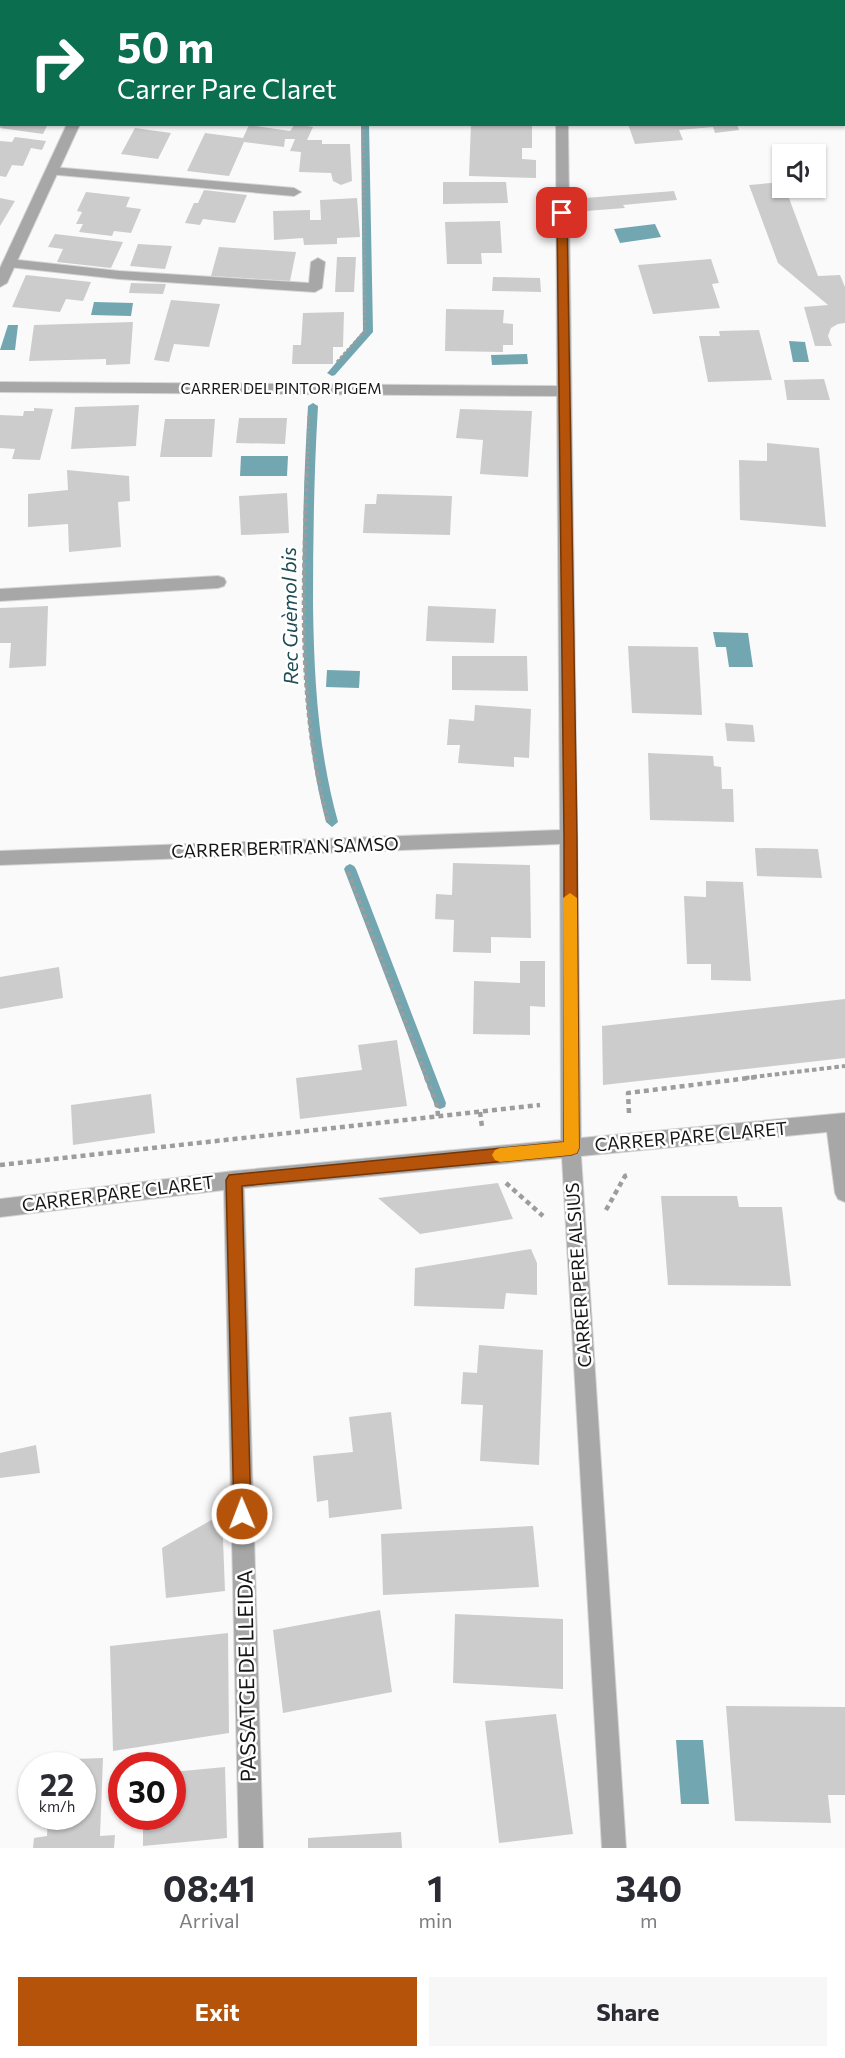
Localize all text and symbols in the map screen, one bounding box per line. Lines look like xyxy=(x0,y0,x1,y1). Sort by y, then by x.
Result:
text: 50 m xyxy=(117,20,214,72)
icon: right xyxy=(18,24,96,102)
text: Carrer Pare Claret xyxy=(117,72,337,105)
map controls xyxy=(772,144,826,198)
button: sound xyxy=(772,144,826,198)
pin xyxy=(536,187,587,238)
icon: arrive xyxy=(545,196,578,229)
street label: CARRER DEL PINTOR PIGEM xyxy=(180,379,382,397)
water label: Rec Guèmol bis xyxy=(276,547,302,685)
street label: CARRER BERTRAN SAMSO xyxy=(171,832,399,862)
street label: CARRER PARE CLARET xyxy=(594,1117,788,1155)
street label: CARRER PARE CLARET xyxy=(21,1170,215,1216)
street label: CARRER PERE ALSIUS xyxy=(561,1182,595,1368)
position arrow xyxy=(210,1482,274,1546)
street label: PASSATGE DE LLEIDA xyxy=(231,1570,260,1782)
speed limit sign: 30 xyxy=(108,1752,186,1830)
text: 22 xyxy=(40,1765,74,1802)
text: km/h xyxy=(39,1797,75,1815)
text: 08:41 xyxy=(163,1865,256,1909)
text: 1 xyxy=(427,1865,444,1909)
text: 340 xyxy=(615,1865,682,1909)
text: Arrival xyxy=(179,1908,240,1932)
text: min xyxy=(418,1908,453,1932)
text: m xyxy=(640,1908,658,1932)
button: Exit xyxy=(18,1977,417,2046)
button: Share xyxy=(429,1977,827,2046)

